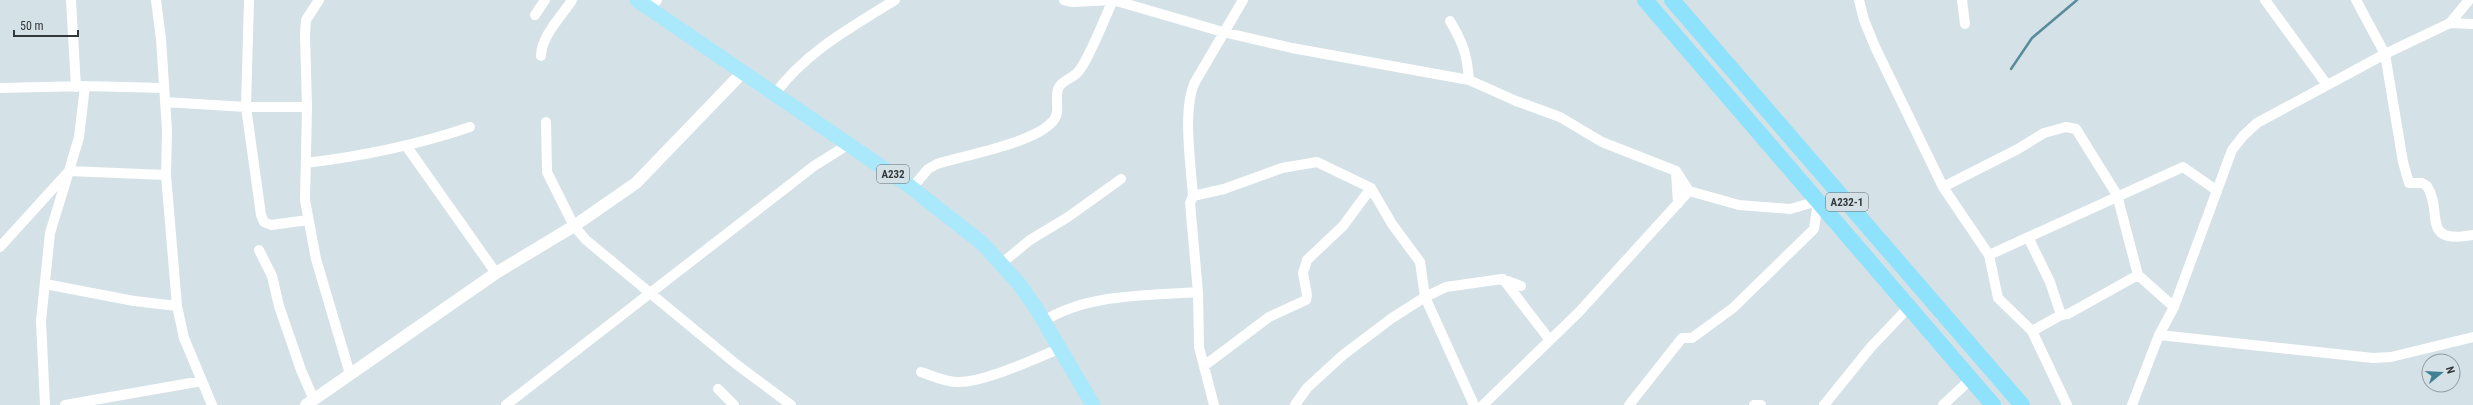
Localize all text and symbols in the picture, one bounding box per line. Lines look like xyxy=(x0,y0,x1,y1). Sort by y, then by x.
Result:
scale bar xyxy=(14,12,78,38)
text: 50 m xyxy=(20,19,44,33)
road number: A232 xyxy=(877,165,909,183)
road number: A232-1 xyxy=(1826,193,1868,211)
north arrow xyxy=(2421,353,2461,393)
text: N xyxy=(2443,365,2457,376)

